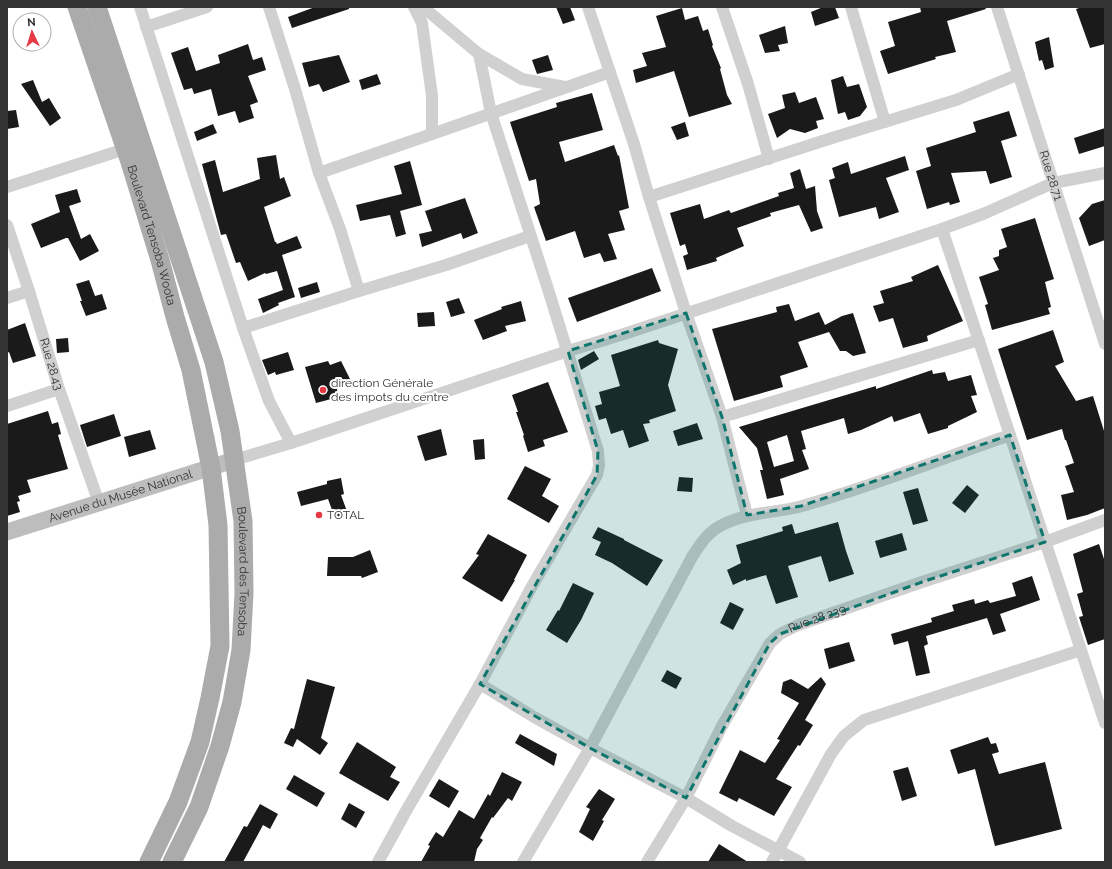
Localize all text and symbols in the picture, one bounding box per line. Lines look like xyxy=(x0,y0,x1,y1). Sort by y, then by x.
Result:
north arrow xyxy=(12,12,52,52)
text: N xyxy=(27,16,36,29)
street label: Rue 28.71 xyxy=(1036,149,1066,202)
street label: Boulevard Tensoba Woota xyxy=(124,163,179,307)
street label: Rue 28.43 xyxy=(37,336,66,392)
place label: direction Générale des impots du centre xyxy=(331,376,449,404)
marker: direction Générale des impots du centre xyxy=(318,385,328,395)
street label: Avenue du Musée National xyxy=(47,466,195,525)
street label: Boulevard des Tensoba xyxy=(234,506,251,637)
place label: TOTAL xyxy=(327,508,364,522)
marker: TOTAL xyxy=(314,510,324,520)
street label: Rue 28.239 xyxy=(786,602,848,636)

